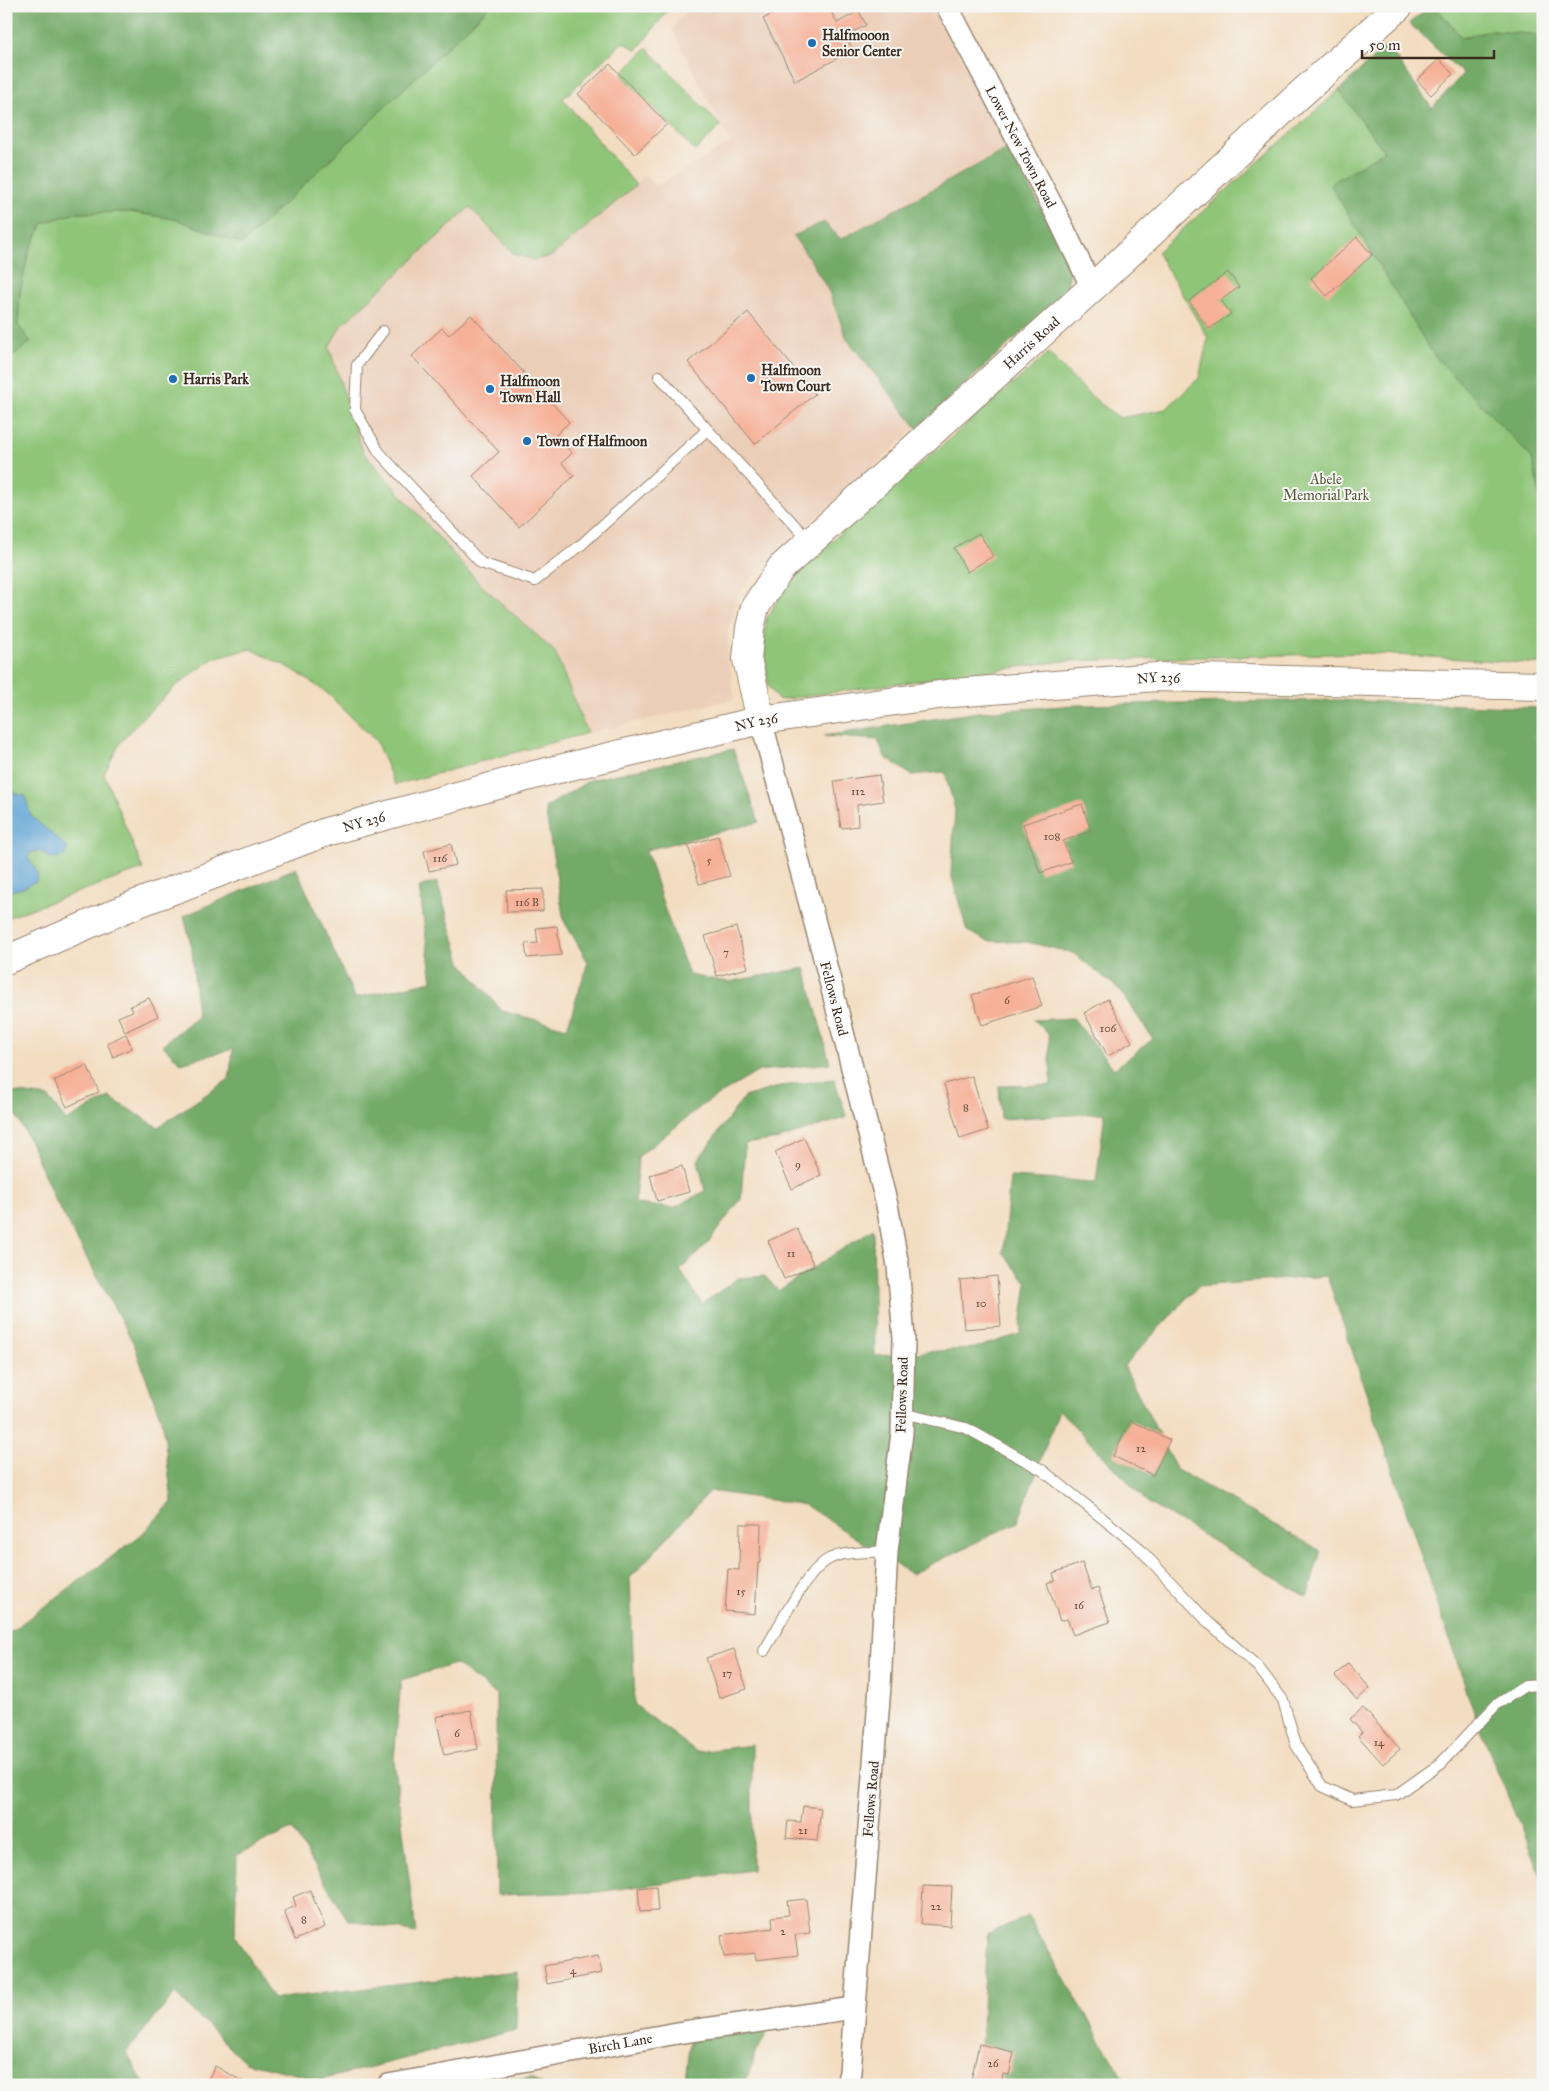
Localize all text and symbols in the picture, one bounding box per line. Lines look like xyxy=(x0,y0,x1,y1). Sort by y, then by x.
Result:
place label: Halfmooon Senior Center xyxy=(822,27,902,60)
scale bar xyxy=(1362,28,1494,60)
text: 50 m xyxy=(1369,36,1401,54)
marker: Halfmooon Senior Center xyxy=(806,37,818,49)
street label: Lower New Town Road xyxy=(982,83,1060,211)
street label: Harris Road xyxy=(999,313,1063,373)
place label: Halfmoon Town Court xyxy=(760,362,831,395)
place label: Harris Park xyxy=(183,371,249,388)
marker: Halfmoon Town Court xyxy=(745,372,757,384)
marker: Harris Park xyxy=(167,373,179,385)
place label: Halfmoon Town Hall xyxy=(499,373,562,406)
marker: Halfmoon Town Hall xyxy=(484,383,496,395)
place label: Town of Halfmoon xyxy=(536,433,648,450)
marker: Town of Halfmoon xyxy=(521,435,533,447)
park label: Abele Memorial Park xyxy=(1283,471,1370,504)
street label: NY 236 xyxy=(1136,668,1181,687)
street label: NY 236 xyxy=(733,709,780,735)
house number: 112 xyxy=(851,785,866,798)
street label: NY 236 xyxy=(341,807,388,836)
house number: 108 xyxy=(1044,830,1060,843)
house number: 116 xyxy=(433,852,448,865)
house number: 5 xyxy=(706,854,712,867)
house number: 116 B xyxy=(515,896,539,909)
house number: 7 xyxy=(723,946,729,959)
street label: Fellows Road xyxy=(817,959,852,1038)
house number: 6 xyxy=(1004,994,1010,1007)
house number: 106 xyxy=(1100,1022,1117,1035)
house number: 8 xyxy=(963,1101,969,1114)
house number: 9 xyxy=(795,1158,801,1171)
house number: 11 xyxy=(787,1247,795,1260)
house number: 10 xyxy=(976,1297,986,1310)
street label: Fellows Road xyxy=(892,1357,912,1433)
house number: 12 xyxy=(1136,1442,1146,1455)
house number: 15 xyxy=(736,1585,746,1598)
house number: 16 xyxy=(1074,1599,1084,1612)
house number: 17 xyxy=(722,1667,732,1680)
house number: 6 xyxy=(454,1727,460,1740)
house number: 14 xyxy=(1374,1736,1385,1749)
street label: Fellows Road xyxy=(859,1760,883,1838)
house number: 21 xyxy=(798,1824,808,1837)
house number: 22 xyxy=(931,1900,942,1913)
house number: 8 xyxy=(301,1913,307,1926)
house number: 2 xyxy=(780,1925,786,1938)
house number: 4 xyxy=(570,1964,577,1977)
street label: Birch Lane xyxy=(587,2029,654,2057)
house number: 26 xyxy=(987,2057,999,2070)

